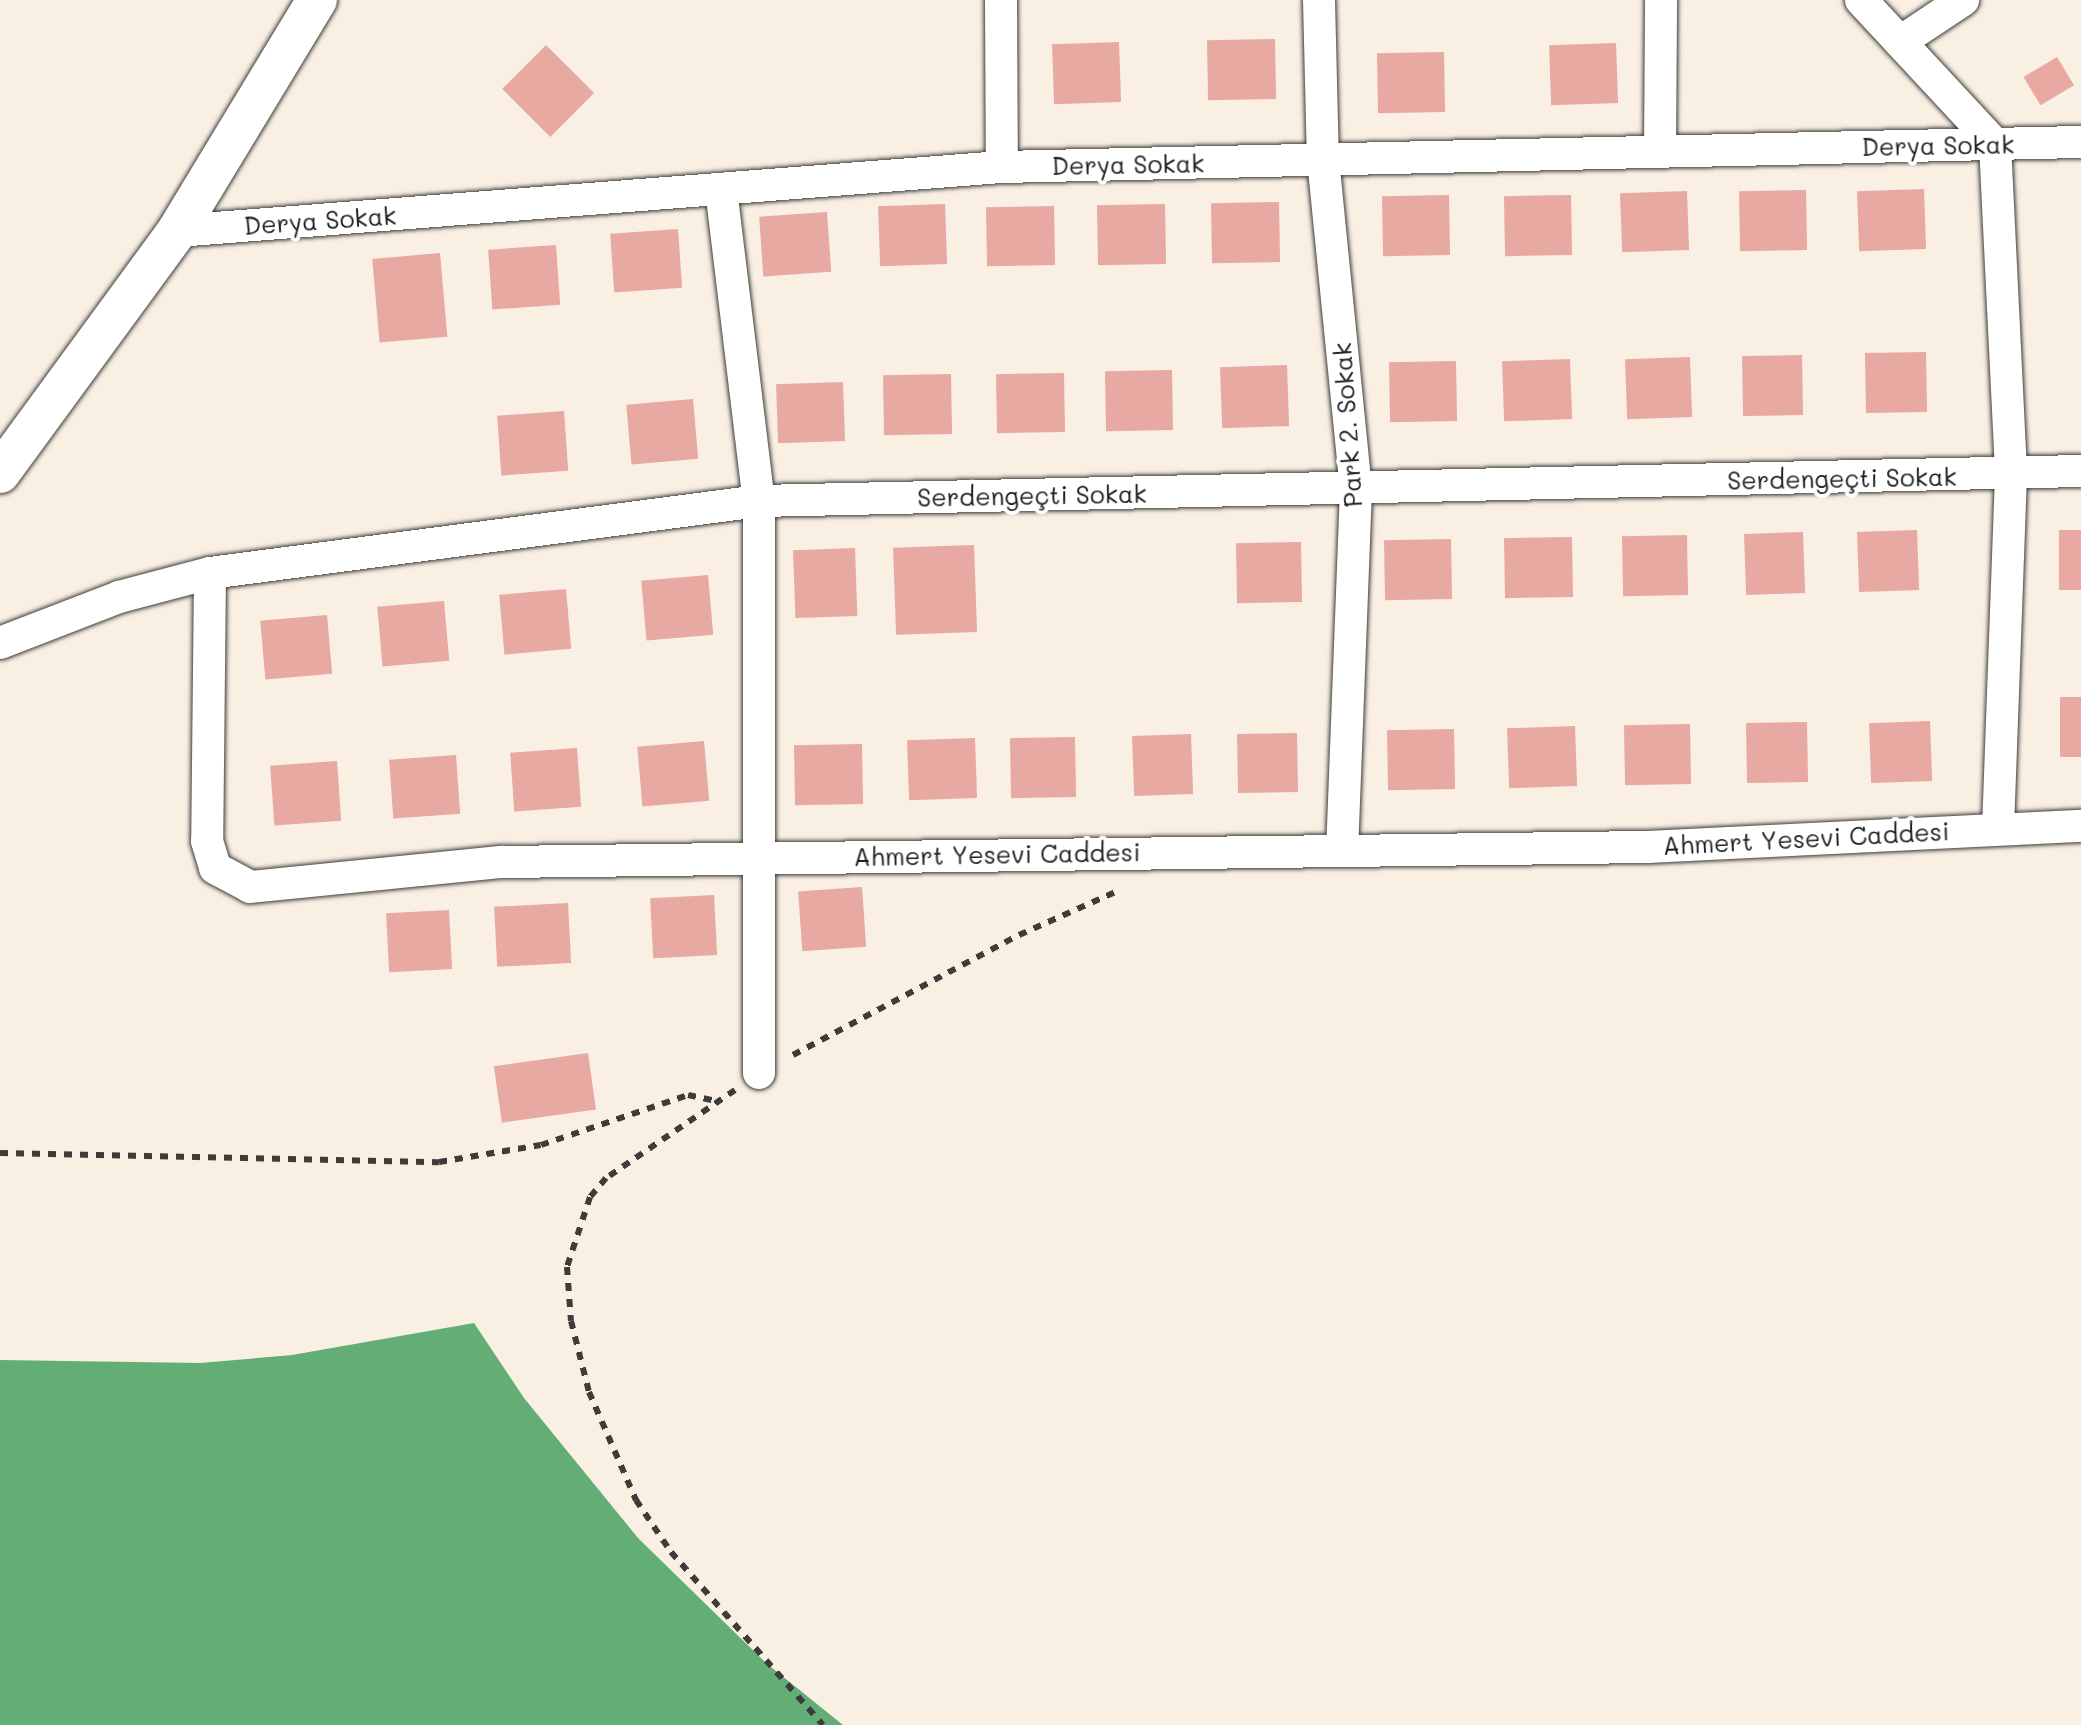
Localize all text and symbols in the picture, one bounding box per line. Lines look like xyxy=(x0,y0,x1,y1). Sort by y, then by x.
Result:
street label: Derya Sokak xyxy=(1861,129,2015,161)
street label: Derya Sokak xyxy=(1051,148,1205,180)
street label: Derya Sokak xyxy=(243,200,397,240)
street label: Park 2. Sokak xyxy=(1326,342,1368,508)
street label: Serdengeçti Sokak xyxy=(1727,461,1957,495)
street label: Serdengeçti Sokak xyxy=(917,478,1147,512)
street label: Ahmert Yesevi Caddesi xyxy=(1662,816,1950,860)
street label: Ahmert Yesevi Caddesi xyxy=(853,836,1141,872)

